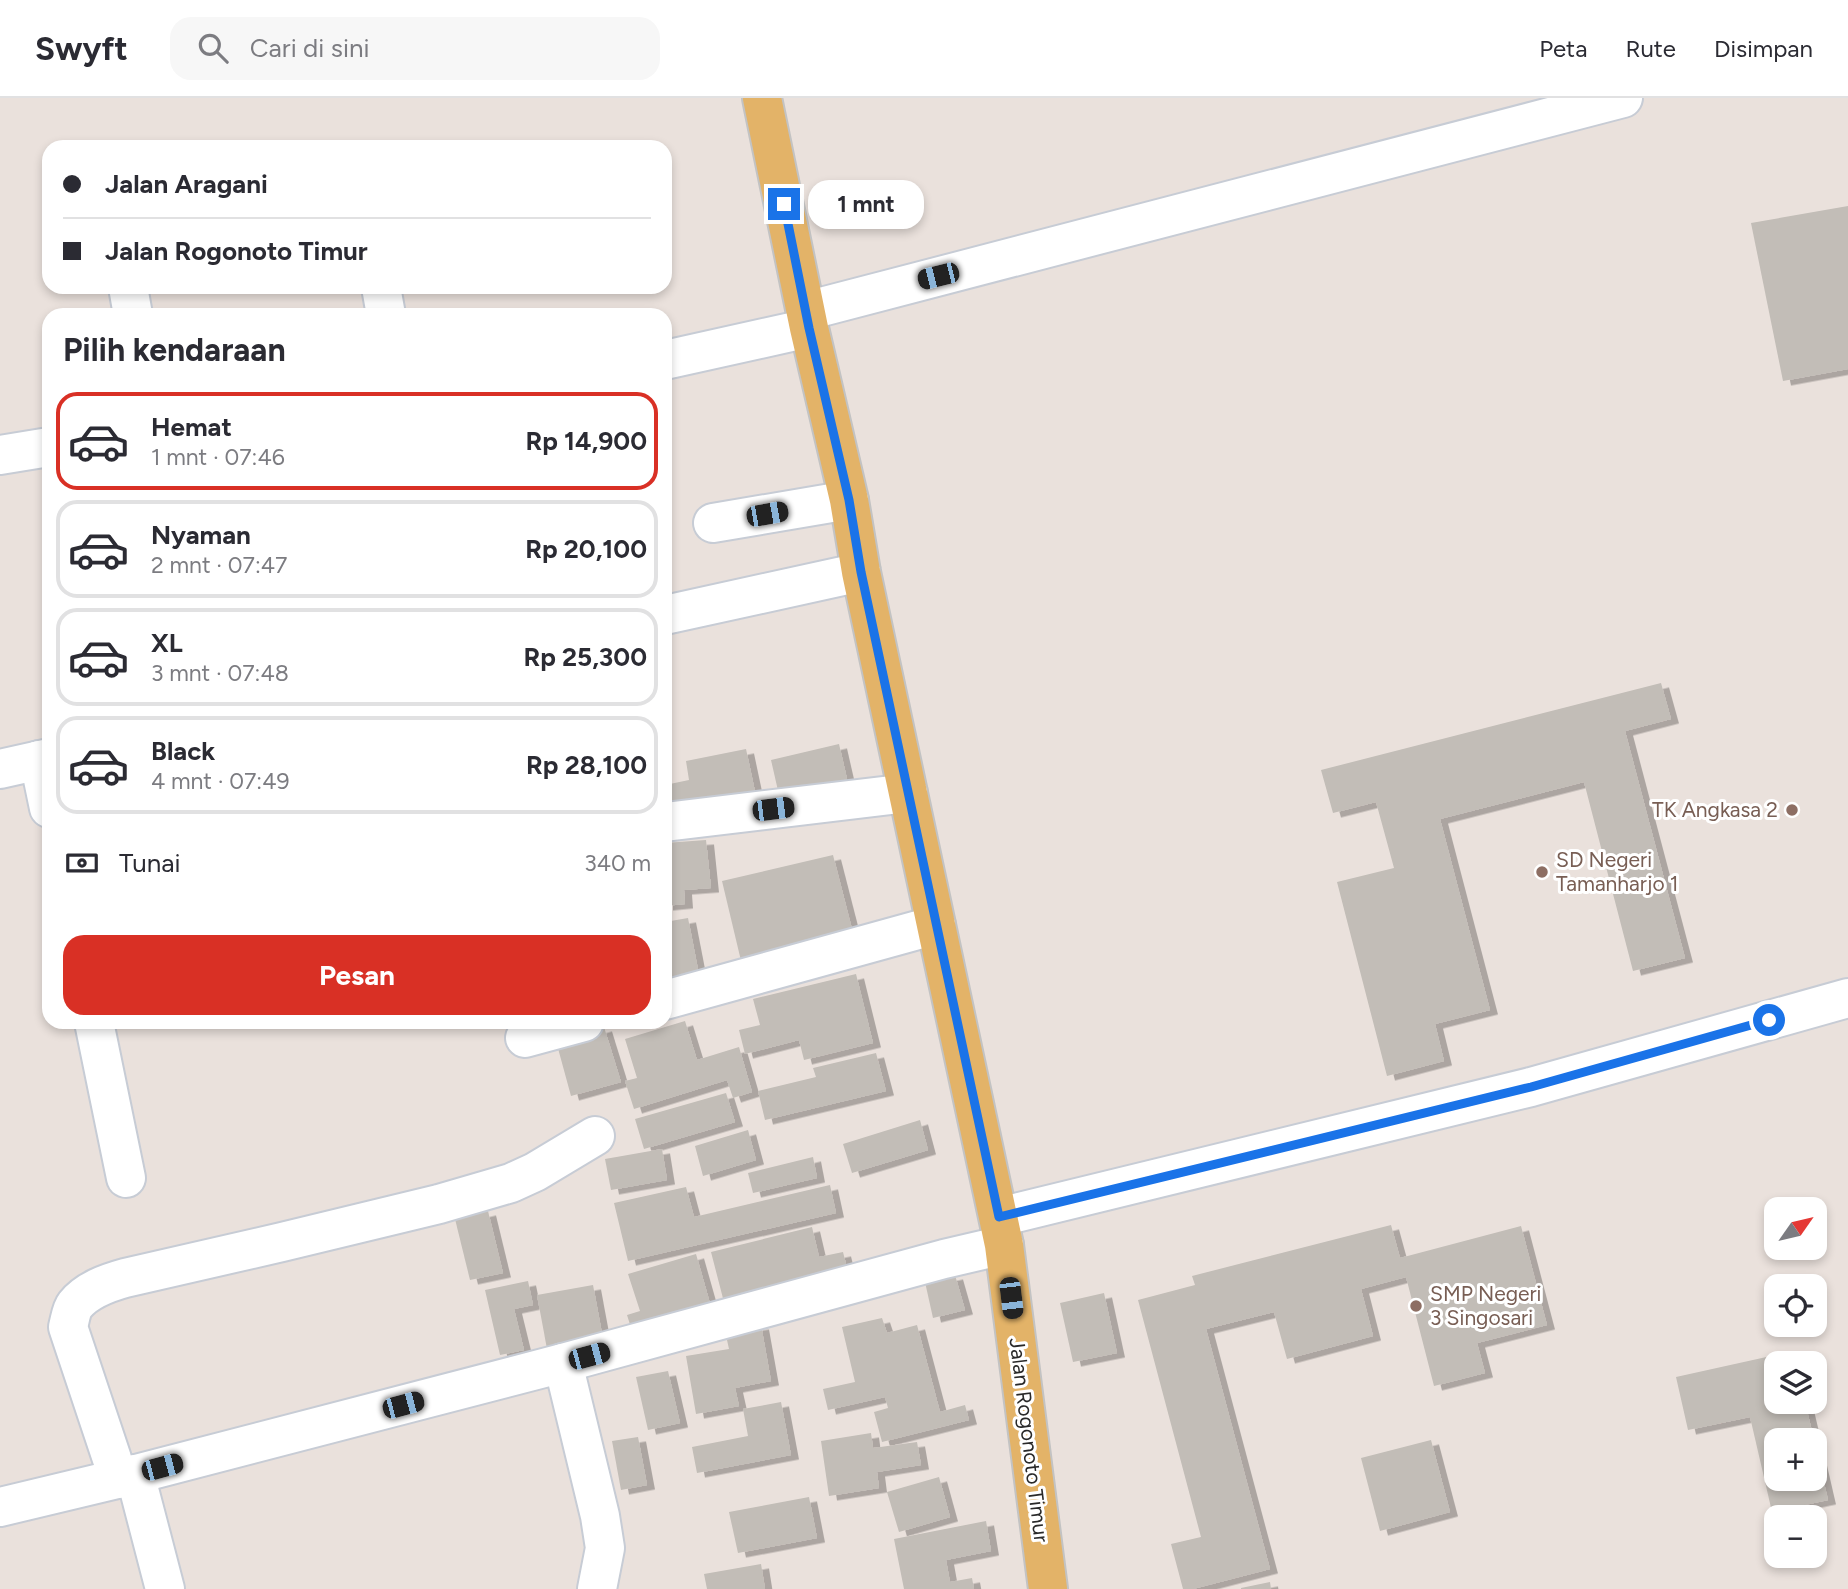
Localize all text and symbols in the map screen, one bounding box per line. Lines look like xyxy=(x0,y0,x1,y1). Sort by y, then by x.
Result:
search box xyxy=(170,17,660,80)
text: Swyft xyxy=(35,29,128,68)
icon: search xyxy=(194,29,232,67)
text: Cari di sini xyxy=(250,32,369,64)
text: Peta xyxy=(1539,34,1587,63)
text: Rute xyxy=(1625,34,1676,63)
text: Disimpan xyxy=(1714,34,1813,63)
text: Jalan Aragani xyxy=(105,168,268,200)
callout: 1 mnt xyxy=(808,180,924,228)
route end xyxy=(768,188,800,220)
text: 1 mnt xyxy=(837,190,895,218)
text: Jalan Rogonoto Timur xyxy=(105,235,368,267)
car xyxy=(916,261,961,291)
text: Pilih kendaraan xyxy=(63,331,286,369)
icon: car xyxy=(67,410,130,473)
text: Hemat xyxy=(151,411,232,443)
text: Rp 14,900 xyxy=(526,425,647,457)
text: 1 mnt · 07:46 xyxy=(151,443,285,471)
car xyxy=(745,500,790,528)
icon: car xyxy=(67,518,130,581)
text: Nyaman xyxy=(151,519,251,551)
text: Rp 20,100 xyxy=(525,533,647,565)
text: 2 mnt · 07:47 xyxy=(151,551,287,579)
icon: car xyxy=(67,626,130,689)
text: XL xyxy=(151,627,183,659)
text: Rp 25,300 xyxy=(523,641,647,673)
text: 3 mnt · 07:48 xyxy=(151,659,289,687)
icon: car xyxy=(67,734,130,797)
text: Black xyxy=(151,735,215,767)
text: Rp 28,100 xyxy=(526,749,647,781)
text: 4 mnt · 07:49 xyxy=(151,767,289,795)
car xyxy=(751,796,796,822)
place label: TK Angkasa 2 xyxy=(1652,797,1778,822)
marker: TK Angkasa 2 xyxy=(1784,802,1800,818)
icon: cash xyxy=(63,844,101,882)
text: Tunai xyxy=(119,847,180,879)
place label: SD Negeri Tamanharjo 1 xyxy=(1556,847,1679,896)
text: 340 m xyxy=(584,849,651,877)
marker: SD Negeri Tamanharjo 1 xyxy=(1534,864,1550,880)
button: Pesan xyxy=(63,935,651,1015)
route start xyxy=(1753,1004,1785,1036)
north arrow xyxy=(1764,1197,1827,1260)
map controls xyxy=(1764,1197,1827,1568)
button: locate xyxy=(1764,1274,1827,1337)
car xyxy=(999,1276,1024,1320)
place label: SMP Negeri 3 Singosari xyxy=(1430,1281,1542,1330)
marker: SMP Negeri 3 Singosari xyxy=(1408,1298,1424,1314)
street label: Jalan Rogonoto Timur xyxy=(1005,1336,1054,1544)
car xyxy=(566,1340,613,1372)
button: layers xyxy=(1764,1351,1827,1414)
car xyxy=(380,1389,427,1421)
button: + xyxy=(1764,1428,1827,1491)
car xyxy=(139,1451,186,1483)
button: − xyxy=(1764,1505,1827,1568)

